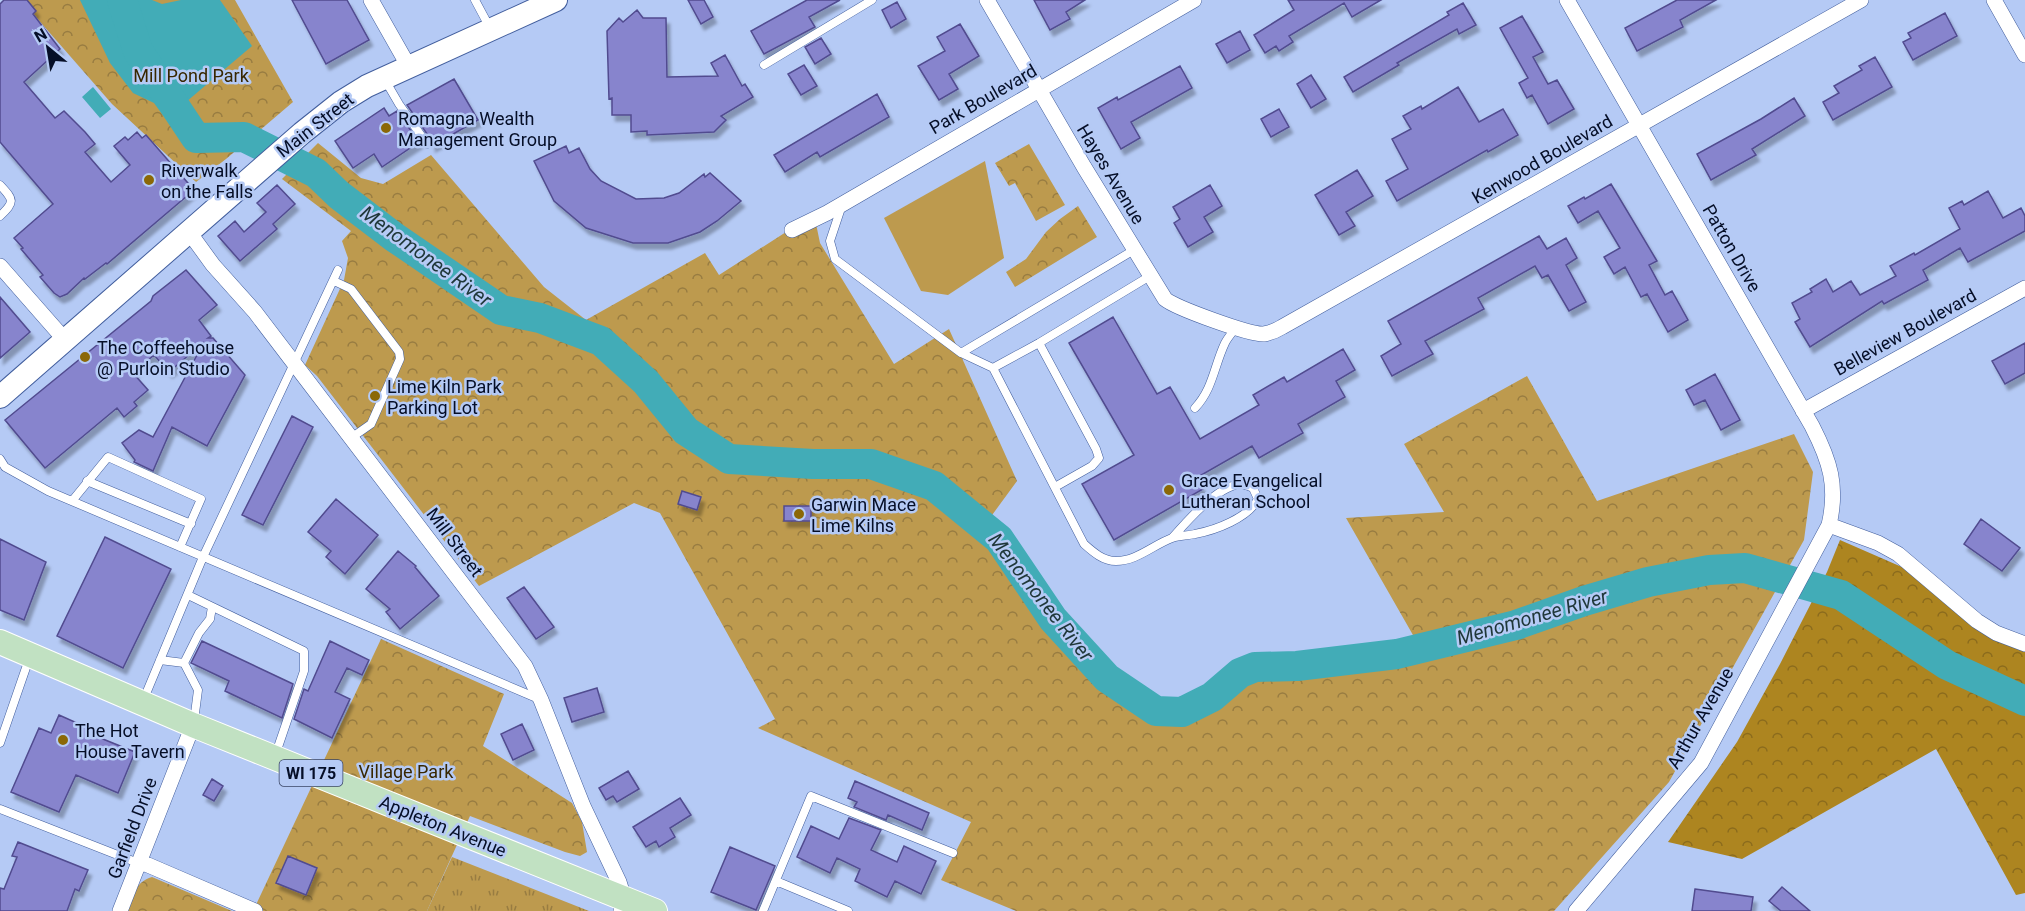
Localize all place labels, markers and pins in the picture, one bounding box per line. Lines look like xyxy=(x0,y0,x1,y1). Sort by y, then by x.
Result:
place label: Romagna Wealth Management Group xyxy=(398,108,557,150)
marker: Romagna Wealth Management Group xyxy=(379,121,393,135)
place label: Riverwalk on the Falls xyxy=(161,160,253,202)
marker: Riverwalk on the Falls xyxy=(142,173,156,187)
place label: The Coffeehouse @ Purloin Studio xyxy=(97,337,234,379)
marker: The Coffeehouse @ Purloin Studio xyxy=(78,350,92,364)
place label: Lime Kiln Park Parking Lot xyxy=(387,376,502,418)
marker: Lime Kiln Park Parking Lot xyxy=(368,389,382,403)
place label: Grace Evangelical Lutheran School xyxy=(1181,470,1323,512)
marker: Grace Evangelical Lutheran School xyxy=(1162,483,1176,497)
place label: Garwin Mace Lime Kilns xyxy=(811,494,916,536)
marker: Garwin Mace Lime Kilns xyxy=(792,507,806,521)
place label: The Hot House Tavern xyxy=(75,720,185,762)
marker: The Hot House Tavern xyxy=(56,733,70,747)

